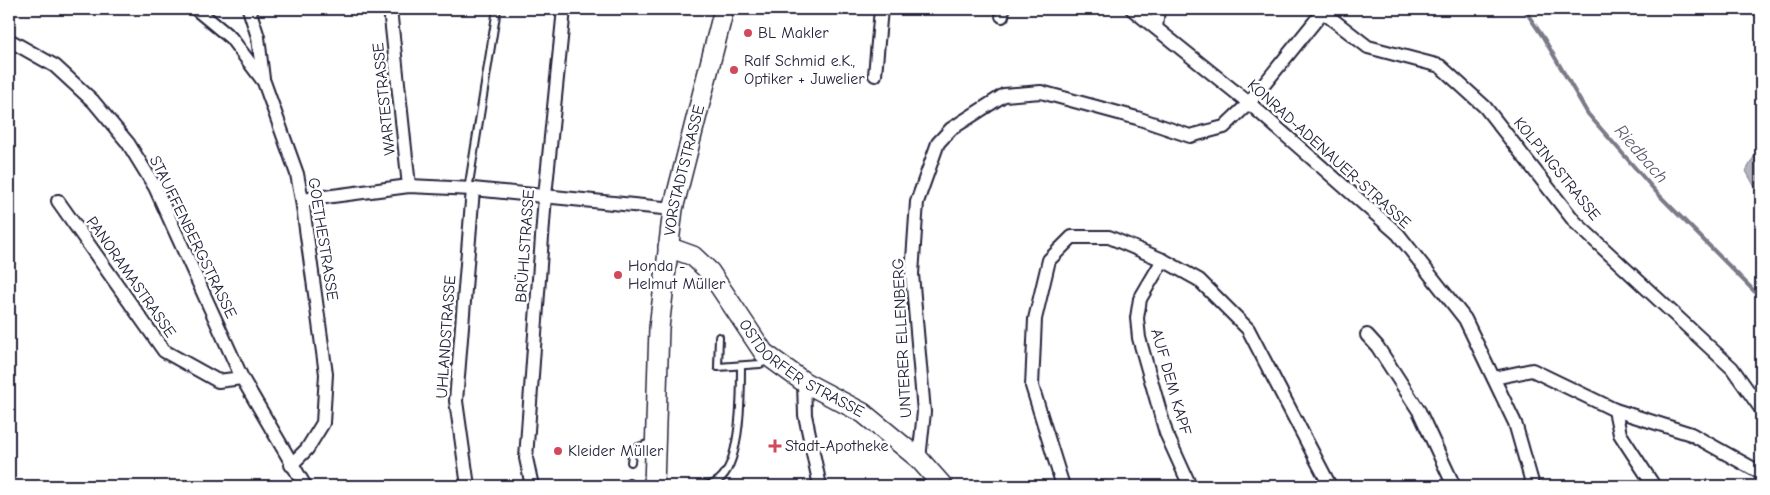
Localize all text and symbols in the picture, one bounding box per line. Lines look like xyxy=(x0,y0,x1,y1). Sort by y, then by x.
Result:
place label: BL Makler xyxy=(758,24,829,42)
marker: BL Makler xyxy=(742,27,754,39)
street label: WARTESTRASSE xyxy=(369,41,399,156)
place label: Ralf Schmid e.K., Optiker + Juwelier xyxy=(744,52,865,88)
marker: Ralf Schmid e.K., Optiker + Juwelier xyxy=(728,64,740,76)
street label: KONRAD-ADENAUER-STRASSE xyxy=(1244,76,1415,232)
street label: VORSTADTSTRASSE xyxy=(661,103,708,237)
street label: KOLPINGSTRASSE xyxy=(1510,114,1604,224)
water label: Riedbach xyxy=(1610,120,1672,188)
street label: STAUFFENBERGSTRASSE xyxy=(146,153,240,322)
street label: GOETHESTRASSE xyxy=(304,176,342,302)
street label: BRÜHLSTRASSE xyxy=(512,188,538,303)
street label: PANORAMASTRASSE xyxy=(83,213,180,341)
place label: Honda - Helmut Müller xyxy=(628,257,726,293)
street label: UNTERER ELLENBERG xyxy=(889,258,915,418)
marker: Honda - Helmut Müller xyxy=(612,269,624,281)
street label: UHLANDSTRASSE xyxy=(433,274,459,399)
street label: OSTDORFER STRASSE xyxy=(735,316,867,421)
street label: AUF DEM KAPF xyxy=(1147,327,1195,438)
place label: Stadt-Apotheke xyxy=(785,437,888,455)
marker: Stadt-Apotheke xyxy=(769,440,781,452)
place label: Kleider Müller xyxy=(568,442,664,460)
marker: Kleider Müller xyxy=(552,445,564,457)

